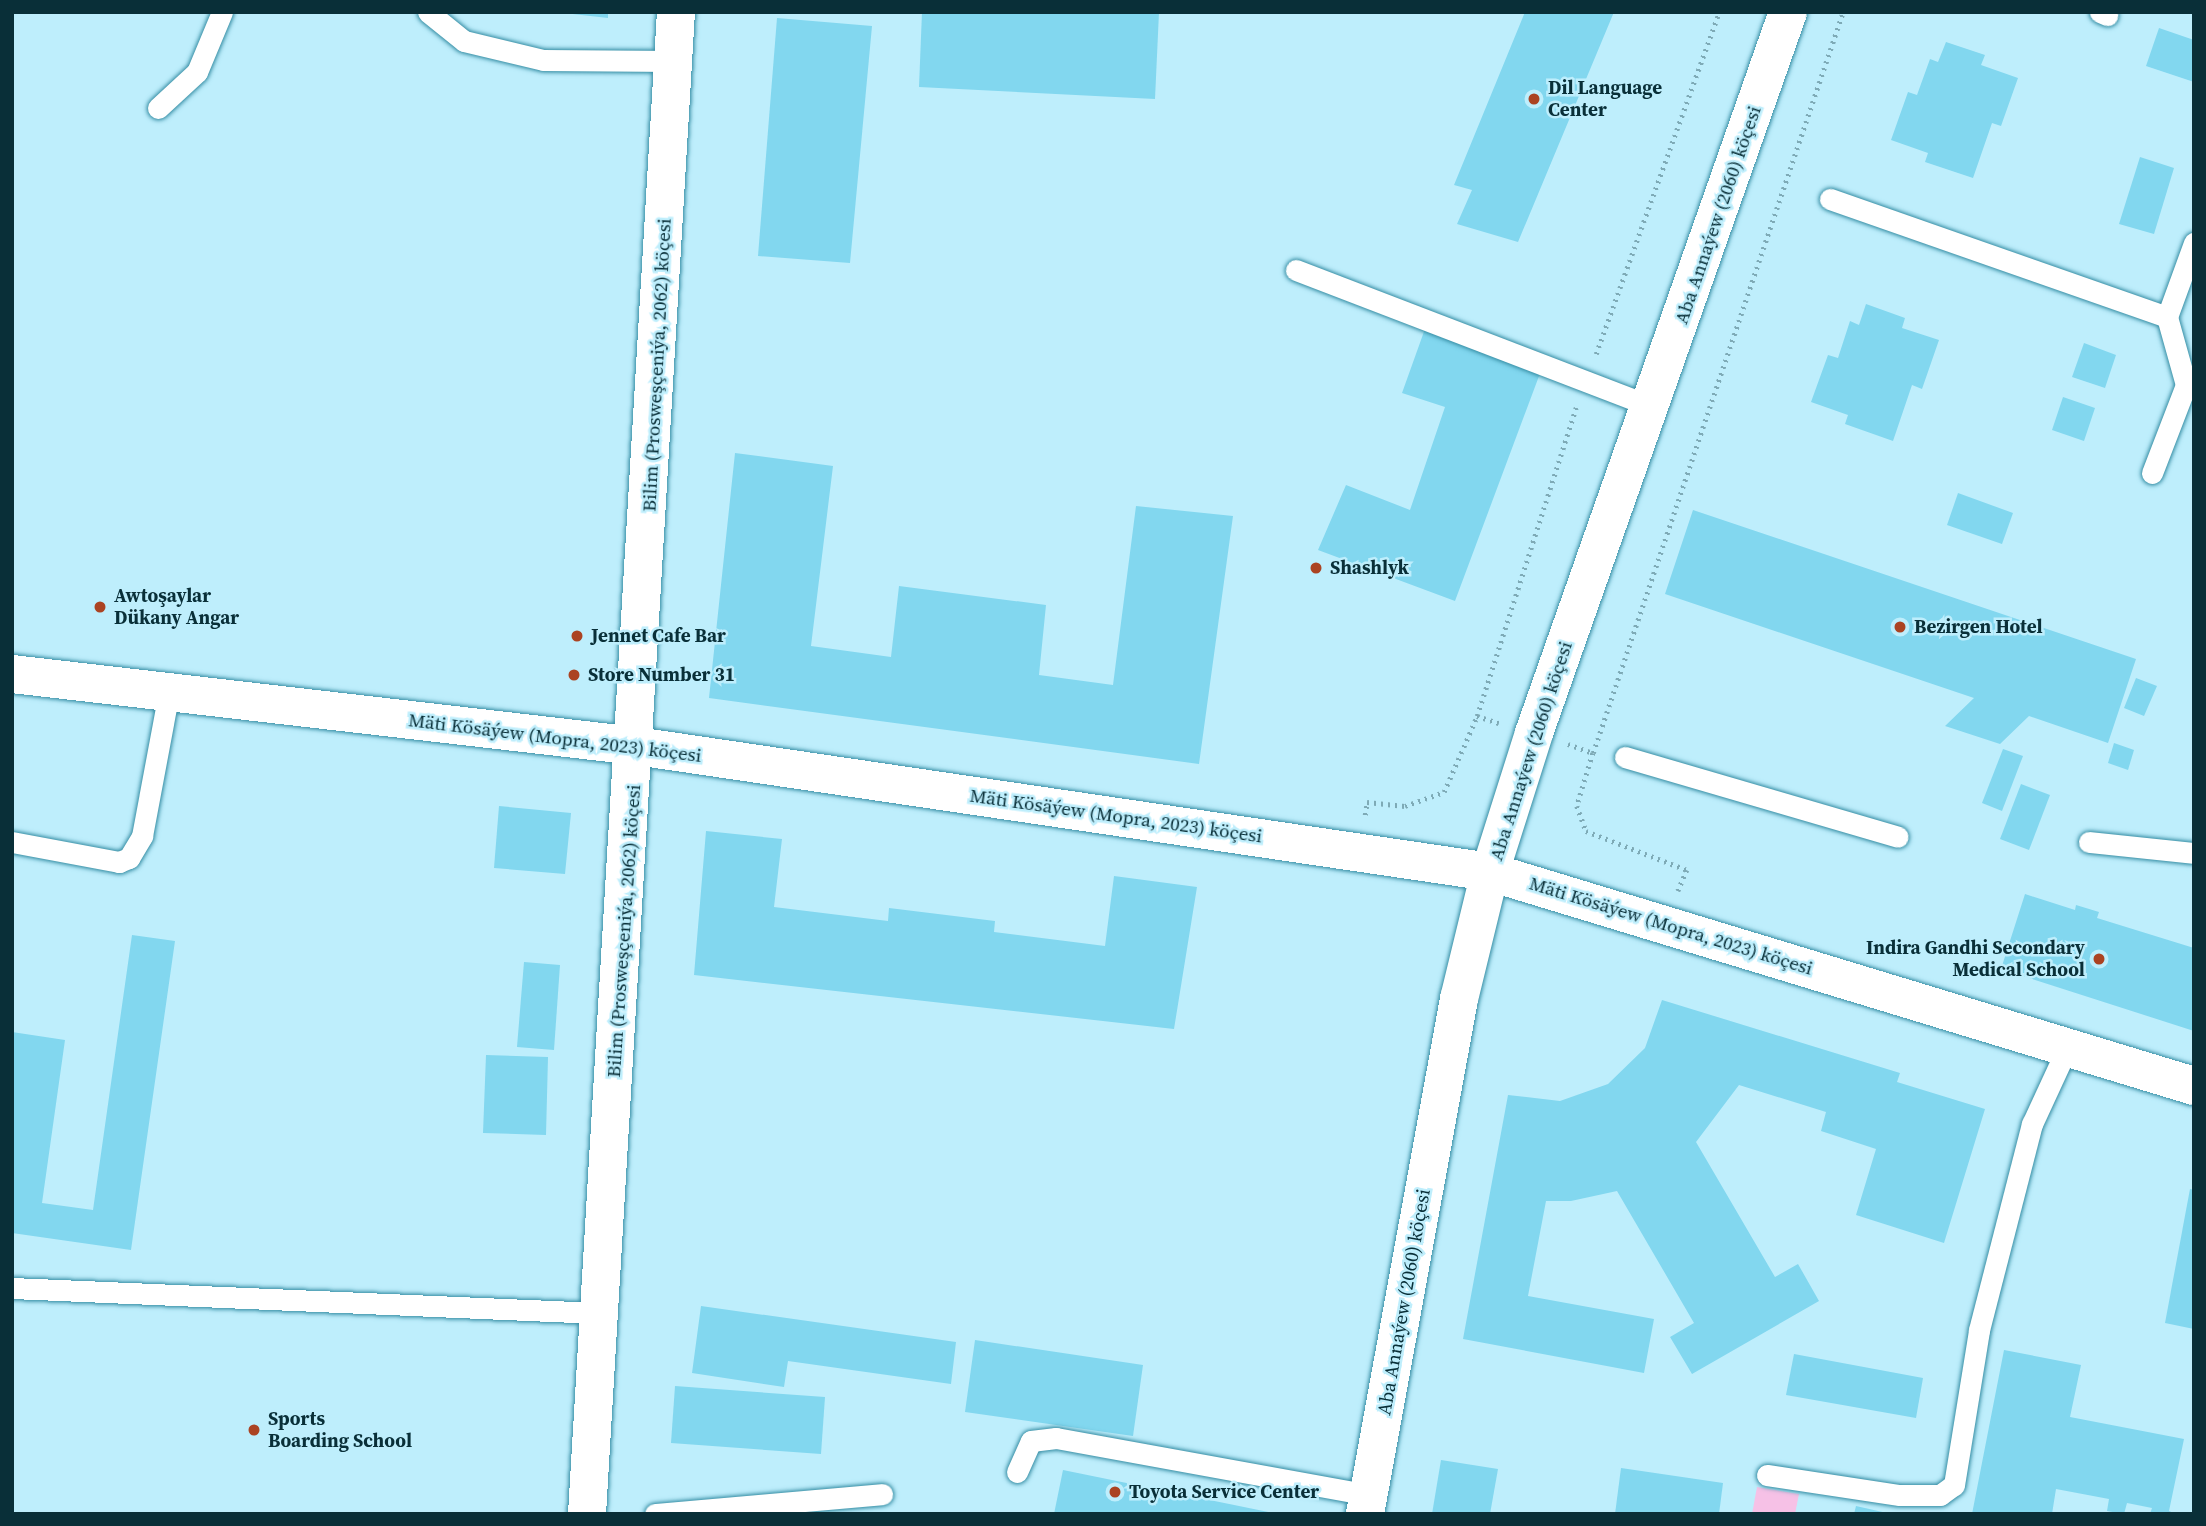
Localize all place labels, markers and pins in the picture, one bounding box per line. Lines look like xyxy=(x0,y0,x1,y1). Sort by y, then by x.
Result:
place label: Dil Language Center xyxy=(1548,77,1662,121)
marker: Dil Language Center xyxy=(1526,91,1542,107)
place label: Shashlyk xyxy=(1330,557,1409,579)
marker: Shashlyk xyxy=(1308,560,1324,576)
place label: Awtoşaylar Dükany Angar xyxy=(114,585,239,629)
marker: Awtoşaylar Dükany Angar xyxy=(92,599,108,615)
place label: Bezirgen Hotel xyxy=(1914,616,2043,638)
marker: Bezirgen Hotel xyxy=(1892,619,1908,635)
place label: Jennet Cafe Bar xyxy=(591,625,726,647)
marker: Jennet Cafe Bar xyxy=(569,628,585,644)
place label: Store Number 31 xyxy=(588,664,735,686)
marker: Store Number 31 xyxy=(566,667,582,683)
place label: Indira Gandhi Secondary Medical School xyxy=(1866,937,2085,981)
marker: Indira Gandhi Secondary Medical School xyxy=(2091,951,2107,967)
place label: Sports Boarding School xyxy=(268,1408,412,1452)
marker: Sports Boarding School xyxy=(246,1422,262,1438)
place label: Toyota Service Center xyxy=(1129,1481,1319,1503)
marker: Toyota Service Center xyxy=(1107,1484,1123,1500)

